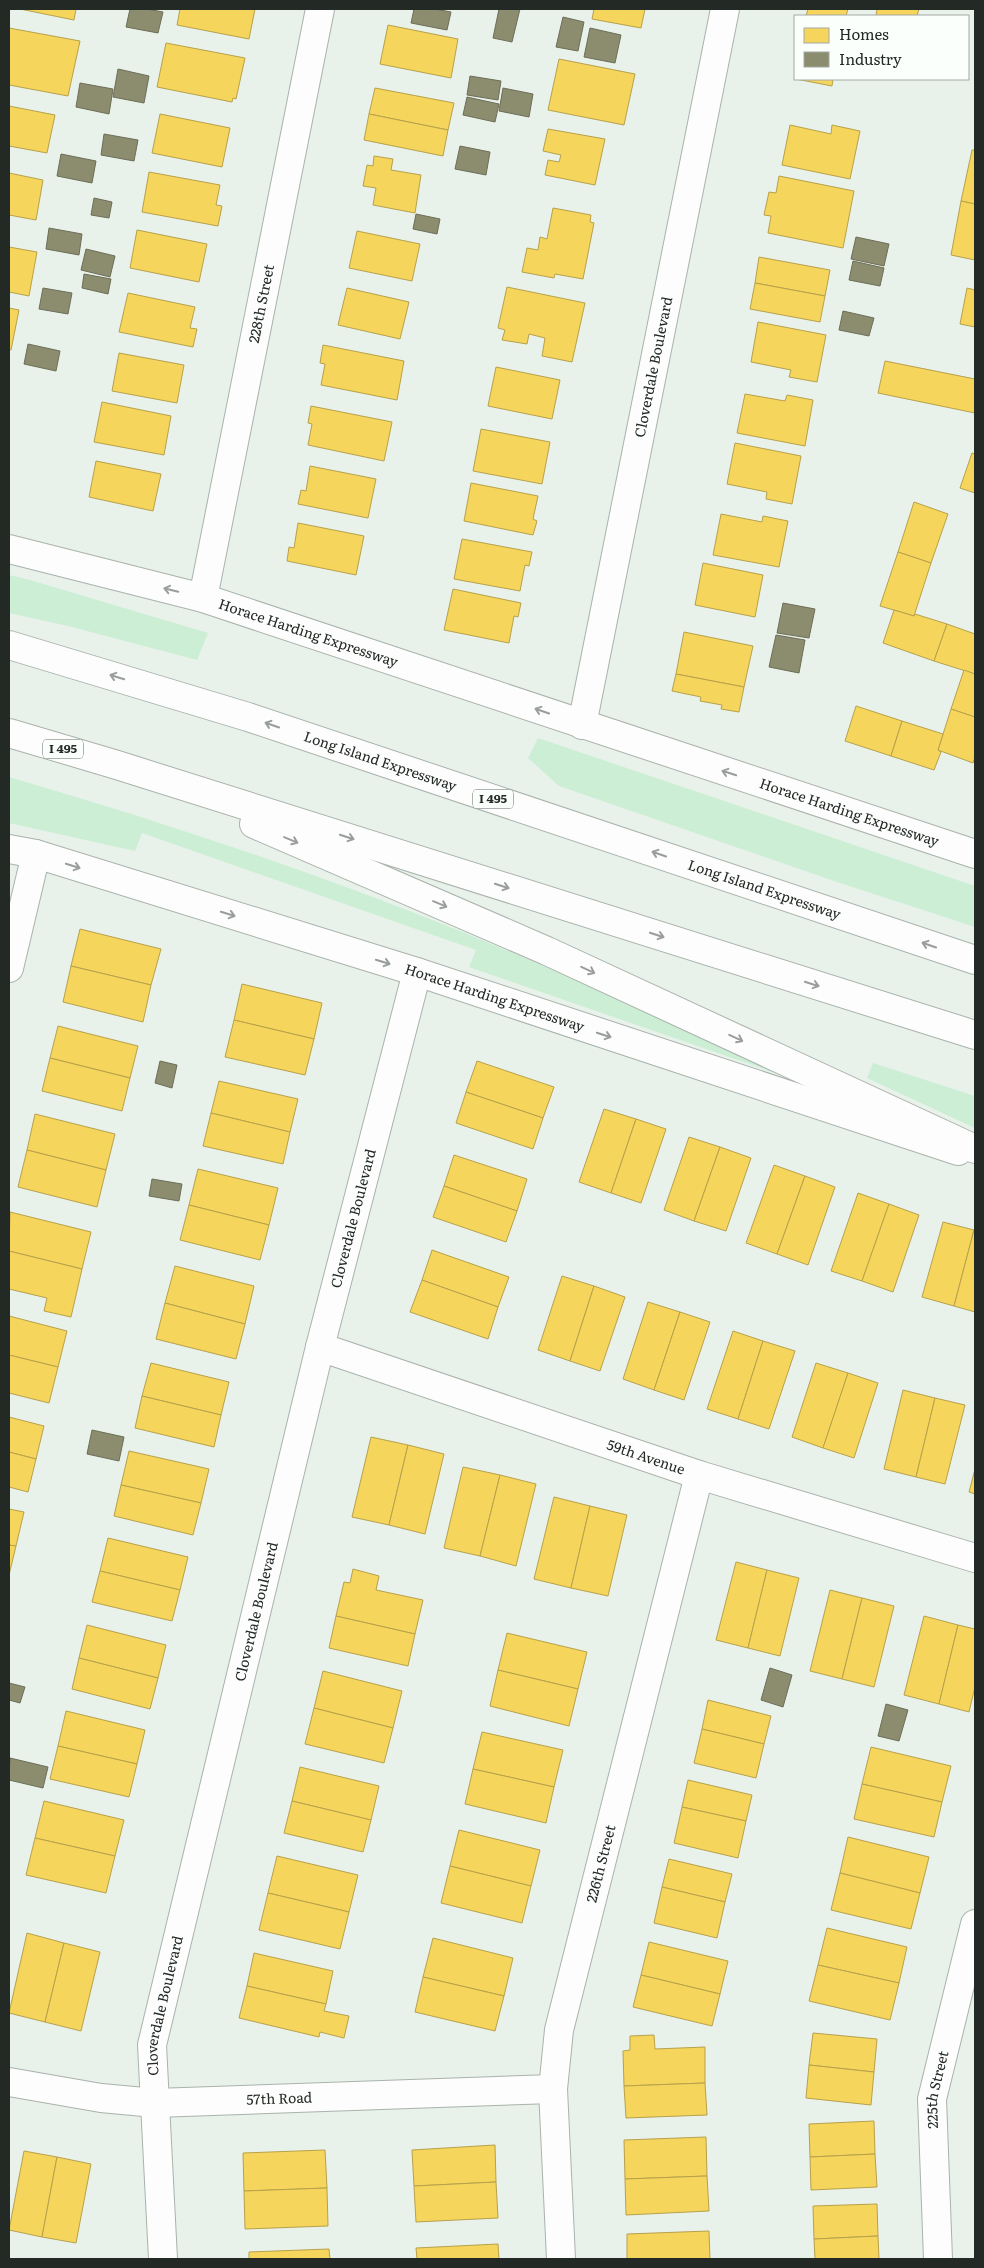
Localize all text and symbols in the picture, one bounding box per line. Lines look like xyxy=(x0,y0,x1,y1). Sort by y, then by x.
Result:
legend xyxy=(794,15,969,80)
text: Homes xyxy=(839,22,889,45)
text: Industry xyxy=(839,47,902,70)
street label: 228th Street xyxy=(243,262,278,345)
street label: Cloverdale Boulevard xyxy=(629,294,676,439)
one-way arrow xyxy=(164,585,180,594)
street label: Horace Harding Expressway xyxy=(216,593,402,671)
one-way arrow xyxy=(110,671,126,681)
one-way arrow xyxy=(534,706,550,715)
one-way arrow xyxy=(265,720,281,729)
street label: Long Island Expressway xyxy=(301,725,460,795)
road number: I 495 xyxy=(43,740,83,759)
one-way arrow xyxy=(722,768,738,777)
street label: Horace Harding Expressway xyxy=(757,772,943,851)
road number: I 495 xyxy=(473,790,513,809)
one-way arrow xyxy=(339,833,355,843)
one-way arrow xyxy=(283,835,298,845)
one-way arrow xyxy=(651,849,667,859)
street label: Long Island Expressway xyxy=(686,854,845,924)
one-way arrow xyxy=(64,861,80,871)
one-way arrow xyxy=(494,882,510,891)
one-way arrow xyxy=(432,900,447,910)
one-way arrow xyxy=(220,909,236,919)
one-way arrow xyxy=(649,931,665,940)
one-way arrow xyxy=(922,940,937,949)
one-way arrow xyxy=(375,957,391,967)
street label: Horace Harding Expressway xyxy=(403,958,588,1036)
one-way arrow xyxy=(580,966,595,975)
one-way arrow xyxy=(804,979,820,989)
one-way arrow xyxy=(596,1030,612,1040)
one-way arrow xyxy=(728,1034,743,1043)
street label: Cloverdale Boulevard xyxy=(325,1146,380,1290)
street label: 59th Avenue xyxy=(604,1434,688,1479)
street label: Cloverdale Boulevard xyxy=(229,1539,282,1683)
street label: 226th Street xyxy=(581,1822,619,1904)
street label: Cloverdale Boulevard xyxy=(141,1933,187,2076)
street label: 225th Street xyxy=(921,2048,953,2129)
street label: 57th Road xyxy=(246,2086,313,2109)

